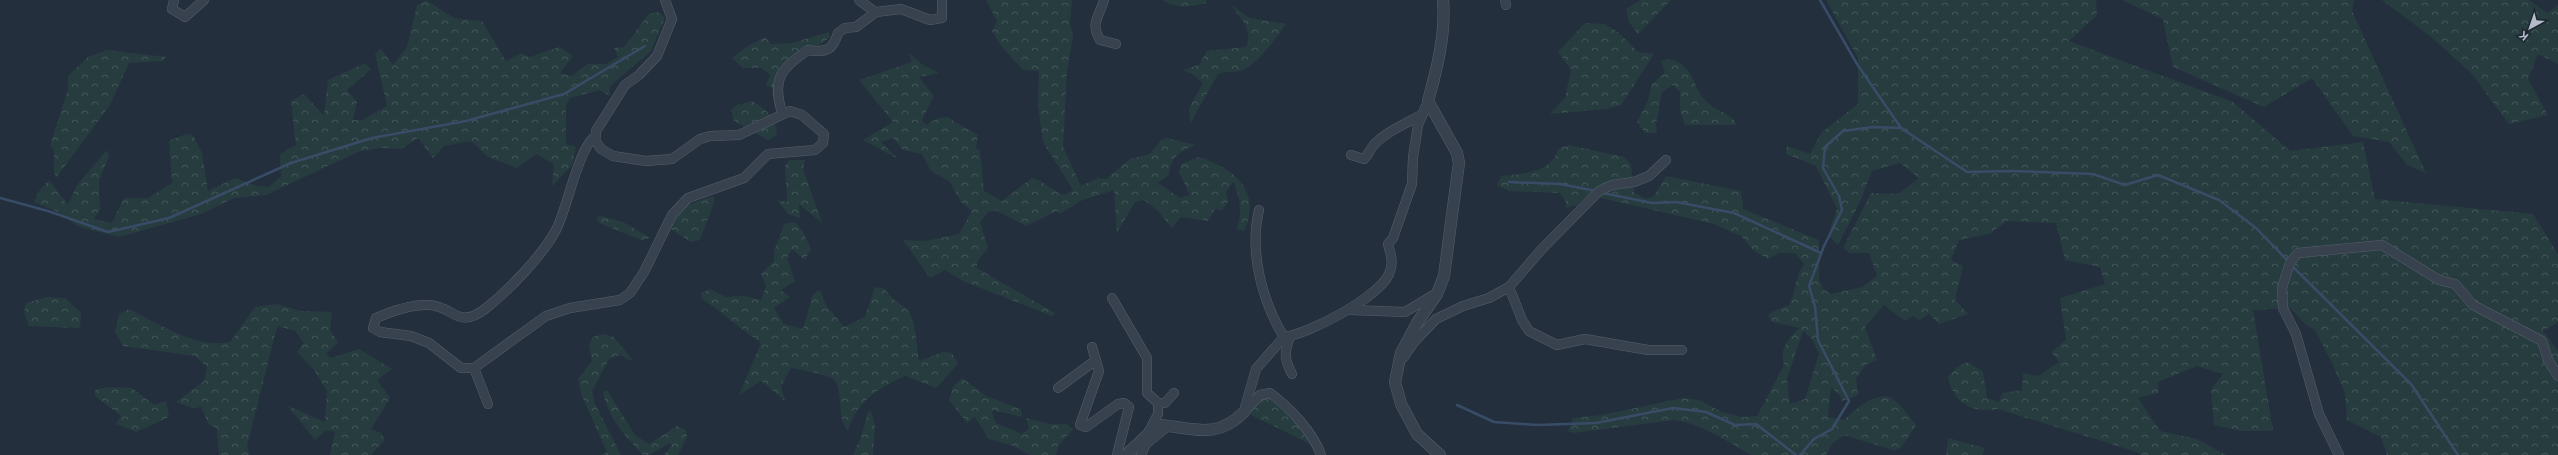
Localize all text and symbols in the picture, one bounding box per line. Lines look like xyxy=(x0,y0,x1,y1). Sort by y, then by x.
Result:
north arrow xyxy=(2510,8,2550,48)
text: K xyxy=(2516,28,2531,44)

